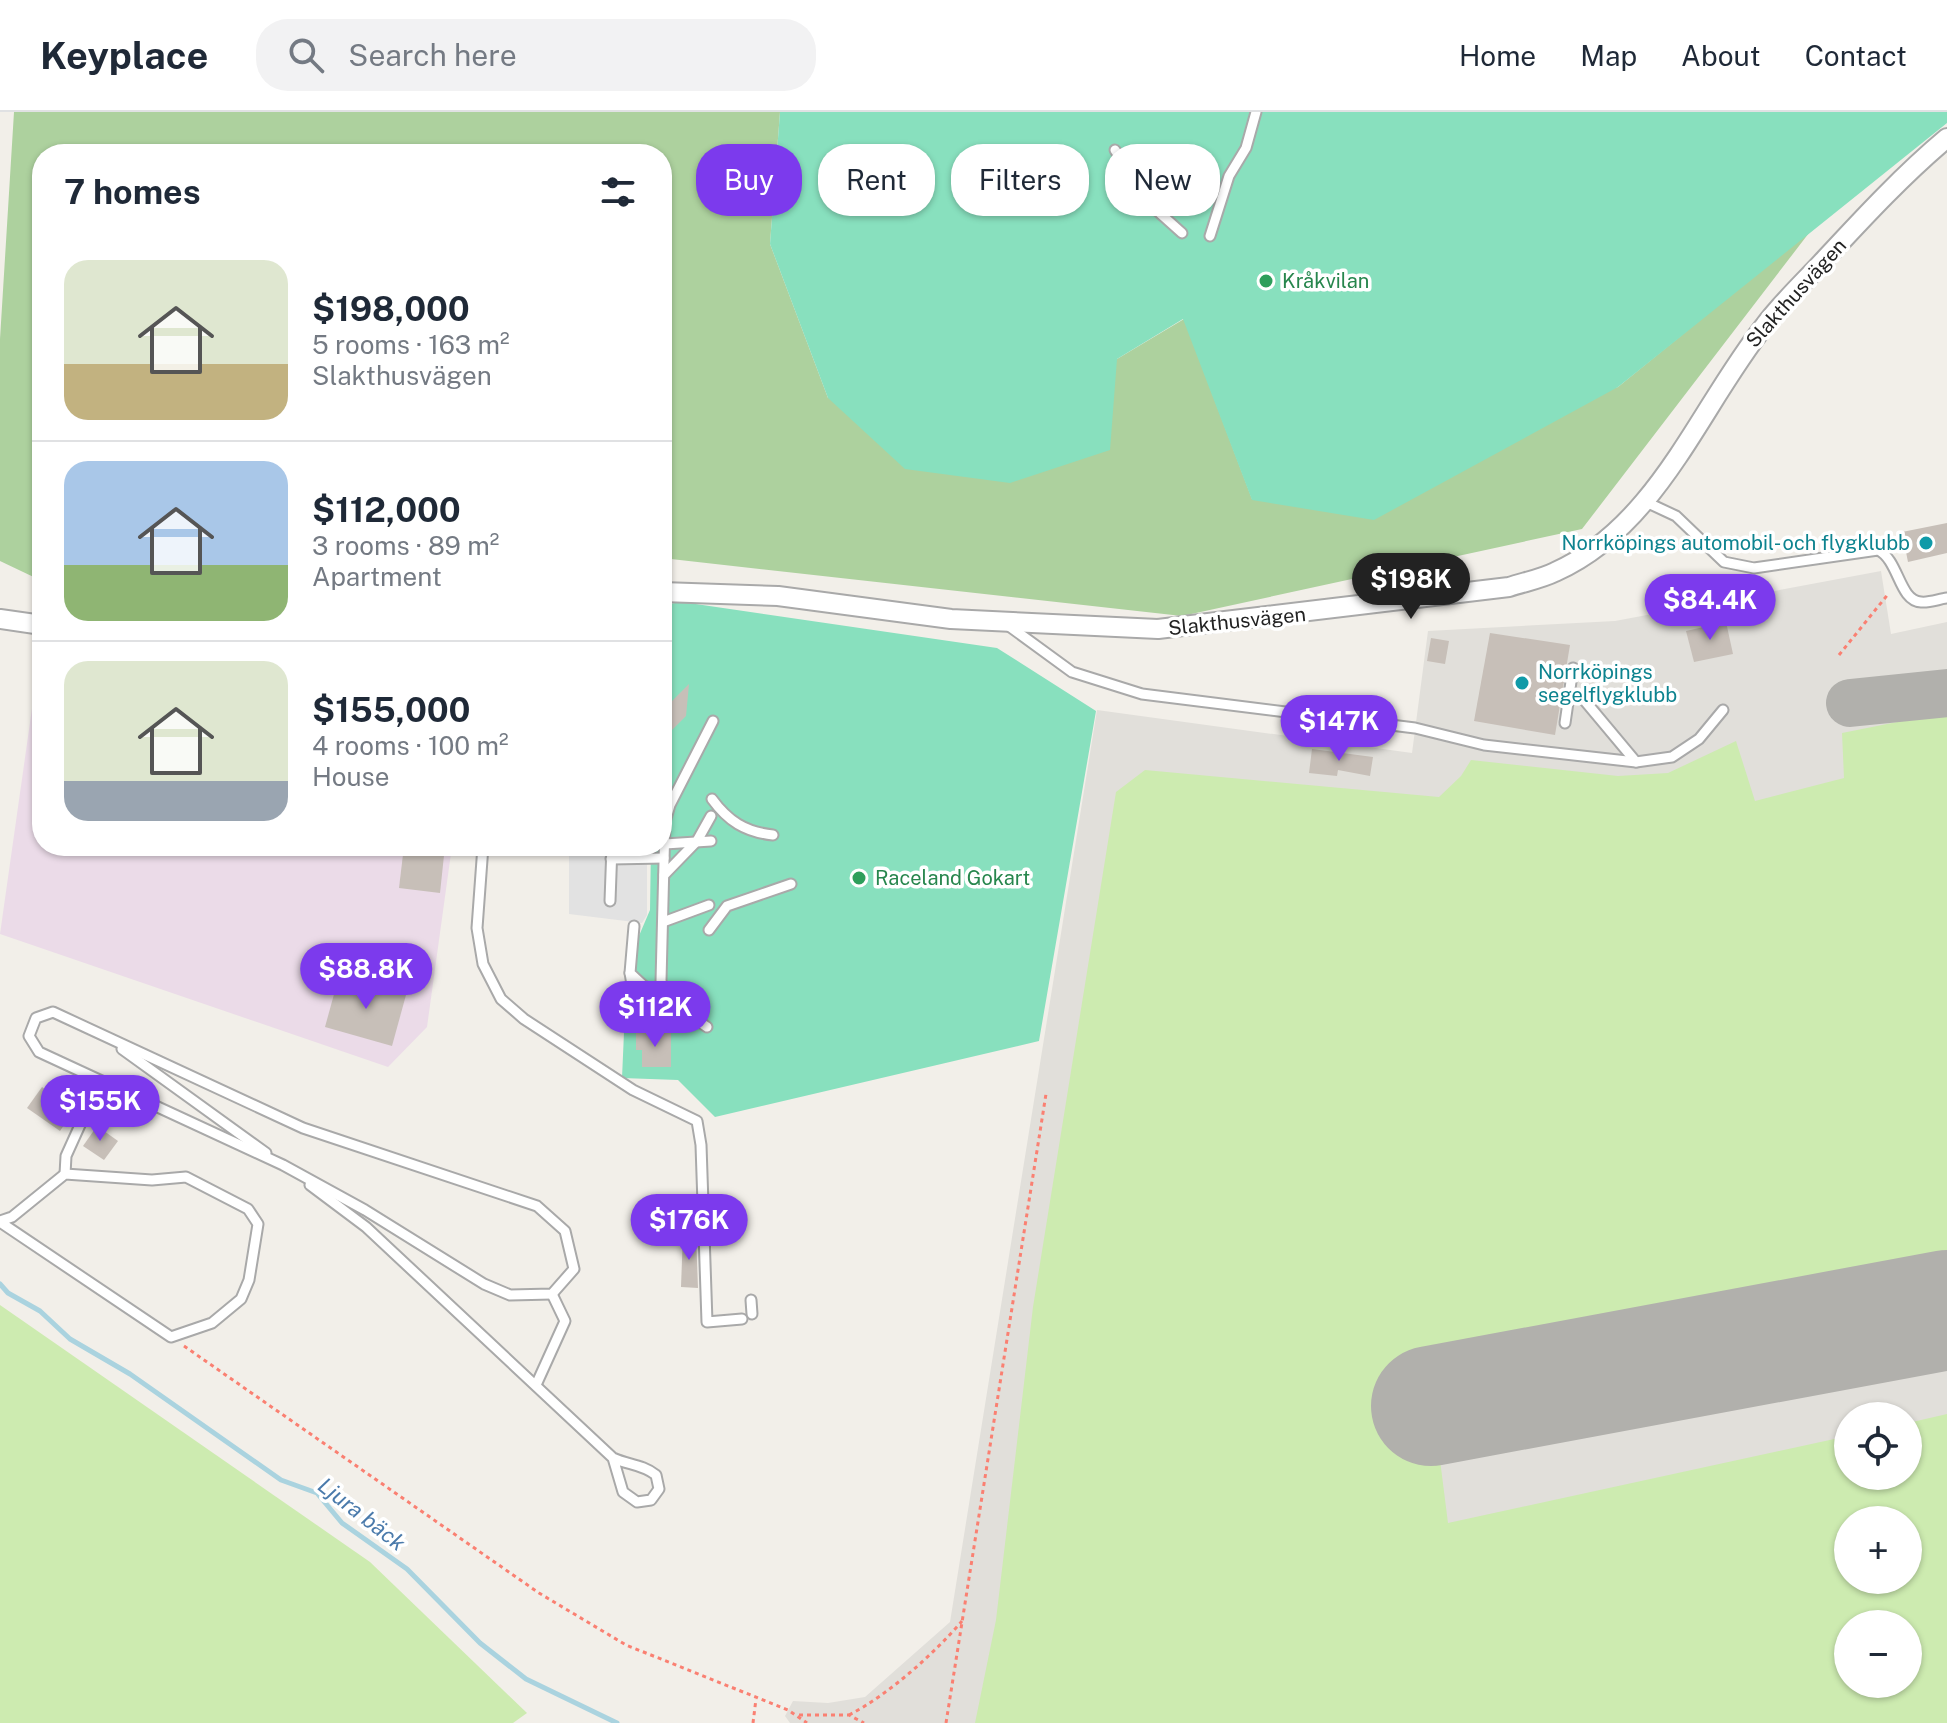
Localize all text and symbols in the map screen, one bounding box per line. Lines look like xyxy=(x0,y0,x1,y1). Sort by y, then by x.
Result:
search box xyxy=(256,19,816,91)
text: Keyplace xyxy=(40,33,208,78)
icon: search xyxy=(284,33,328,77)
text: Search here xyxy=(348,37,517,73)
text: Home xyxy=(1459,39,1536,72)
text: Map xyxy=(1580,39,1637,72)
text: About xyxy=(1681,39,1761,72)
text: Contact xyxy=(1805,39,1907,72)
chip: Buy xyxy=(696,144,802,216)
chip: Rent xyxy=(818,144,935,216)
chip: Filters xyxy=(951,144,1089,216)
chip: New xyxy=(1105,144,1220,216)
icon: filters xyxy=(596,170,640,214)
text: 7 homes xyxy=(64,172,201,212)
street label: Slakthusvägen xyxy=(1741,234,1851,352)
place label: Kråkvilan xyxy=(1282,269,1369,293)
marker: Kråkvilan xyxy=(1257,272,1275,290)
text: $198,000 xyxy=(312,289,470,329)
icon: home xyxy=(128,292,224,388)
text: 5 rooms · 163 m² xyxy=(312,329,510,360)
text: Slakthusvägen xyxy=(312,360,492,391)
text: $112,000 xyxy=(312,490,461,530)
icon: home xyxy=(128,493,224,589)
text: 3 rooms · 89 m² xyxy=(312,530,499,561)
place label: Norrköpings automobil- och flygklubb xyxy=(1561,531,1910,555)
marker: Norrköpings automobil- och flygklubb xyxy=(1917,534,1935,552)
pin: $198K xyxy=(1355,553,1467,621)
text: Apartment xyxy=(312,561,442,592)
text: $198K xyxy=(1370,563,1452,594)
pin: $84.4K xyxy=(1645,574,1775,642)
text: $84.4K xyxy=(1663,584,1757,615)
street label: Slakthusvägen xyxy=(1167,602,1307,640)
place label: Norrköpings segelflygklubb xyxy=(1538,660,1677,707)
marker: Norrköpings segelflygklubb xyxy=(1513,674,1531,692)
text: $155,000 xyxy=(312,690,471,730)
icon: home xyxy=(128,693,224,789)
pin: $147K xyxy=(1283,695,1395,763)
text: $147K xyxy=(1299,705,1379,736)
text: 4 rooms · 100 m² xyxy=(312,730,508,761)
text: House xyxy=(312,761,389,792)
place label: Raceland Gokart xyxy=(875,866,1030,890)
marker: Raceland Gokart xyxy=(850,869,868,887)
pin: $88.8K xyxy=(301,943,431,1011)
text: $88.8K xyxy=(318,953,414,984)
pin: $112K xyxy=(599,981,711,1049)
text: $112K xyxy=(617,991,693,1022)
pin: $155K xyxy=(44,1075,156,1143)
text: $155K xyxy=(59,1085,141,1116)
pin: $176K xyxy=(633,1194,745,1262)
text: $176K xyxy=(649,1204,729,1235)
map controls xyxy=(1834,1402,1922,1698)
button: locate xyxy=(1834,1402,1922,1490)
water label: Ljura bäck xyxy=(313,1472,411,1556)
button: + xyxy=(1834,1506,1922,1594)
button: − xyxy=(1834,1610,1922,1698)

